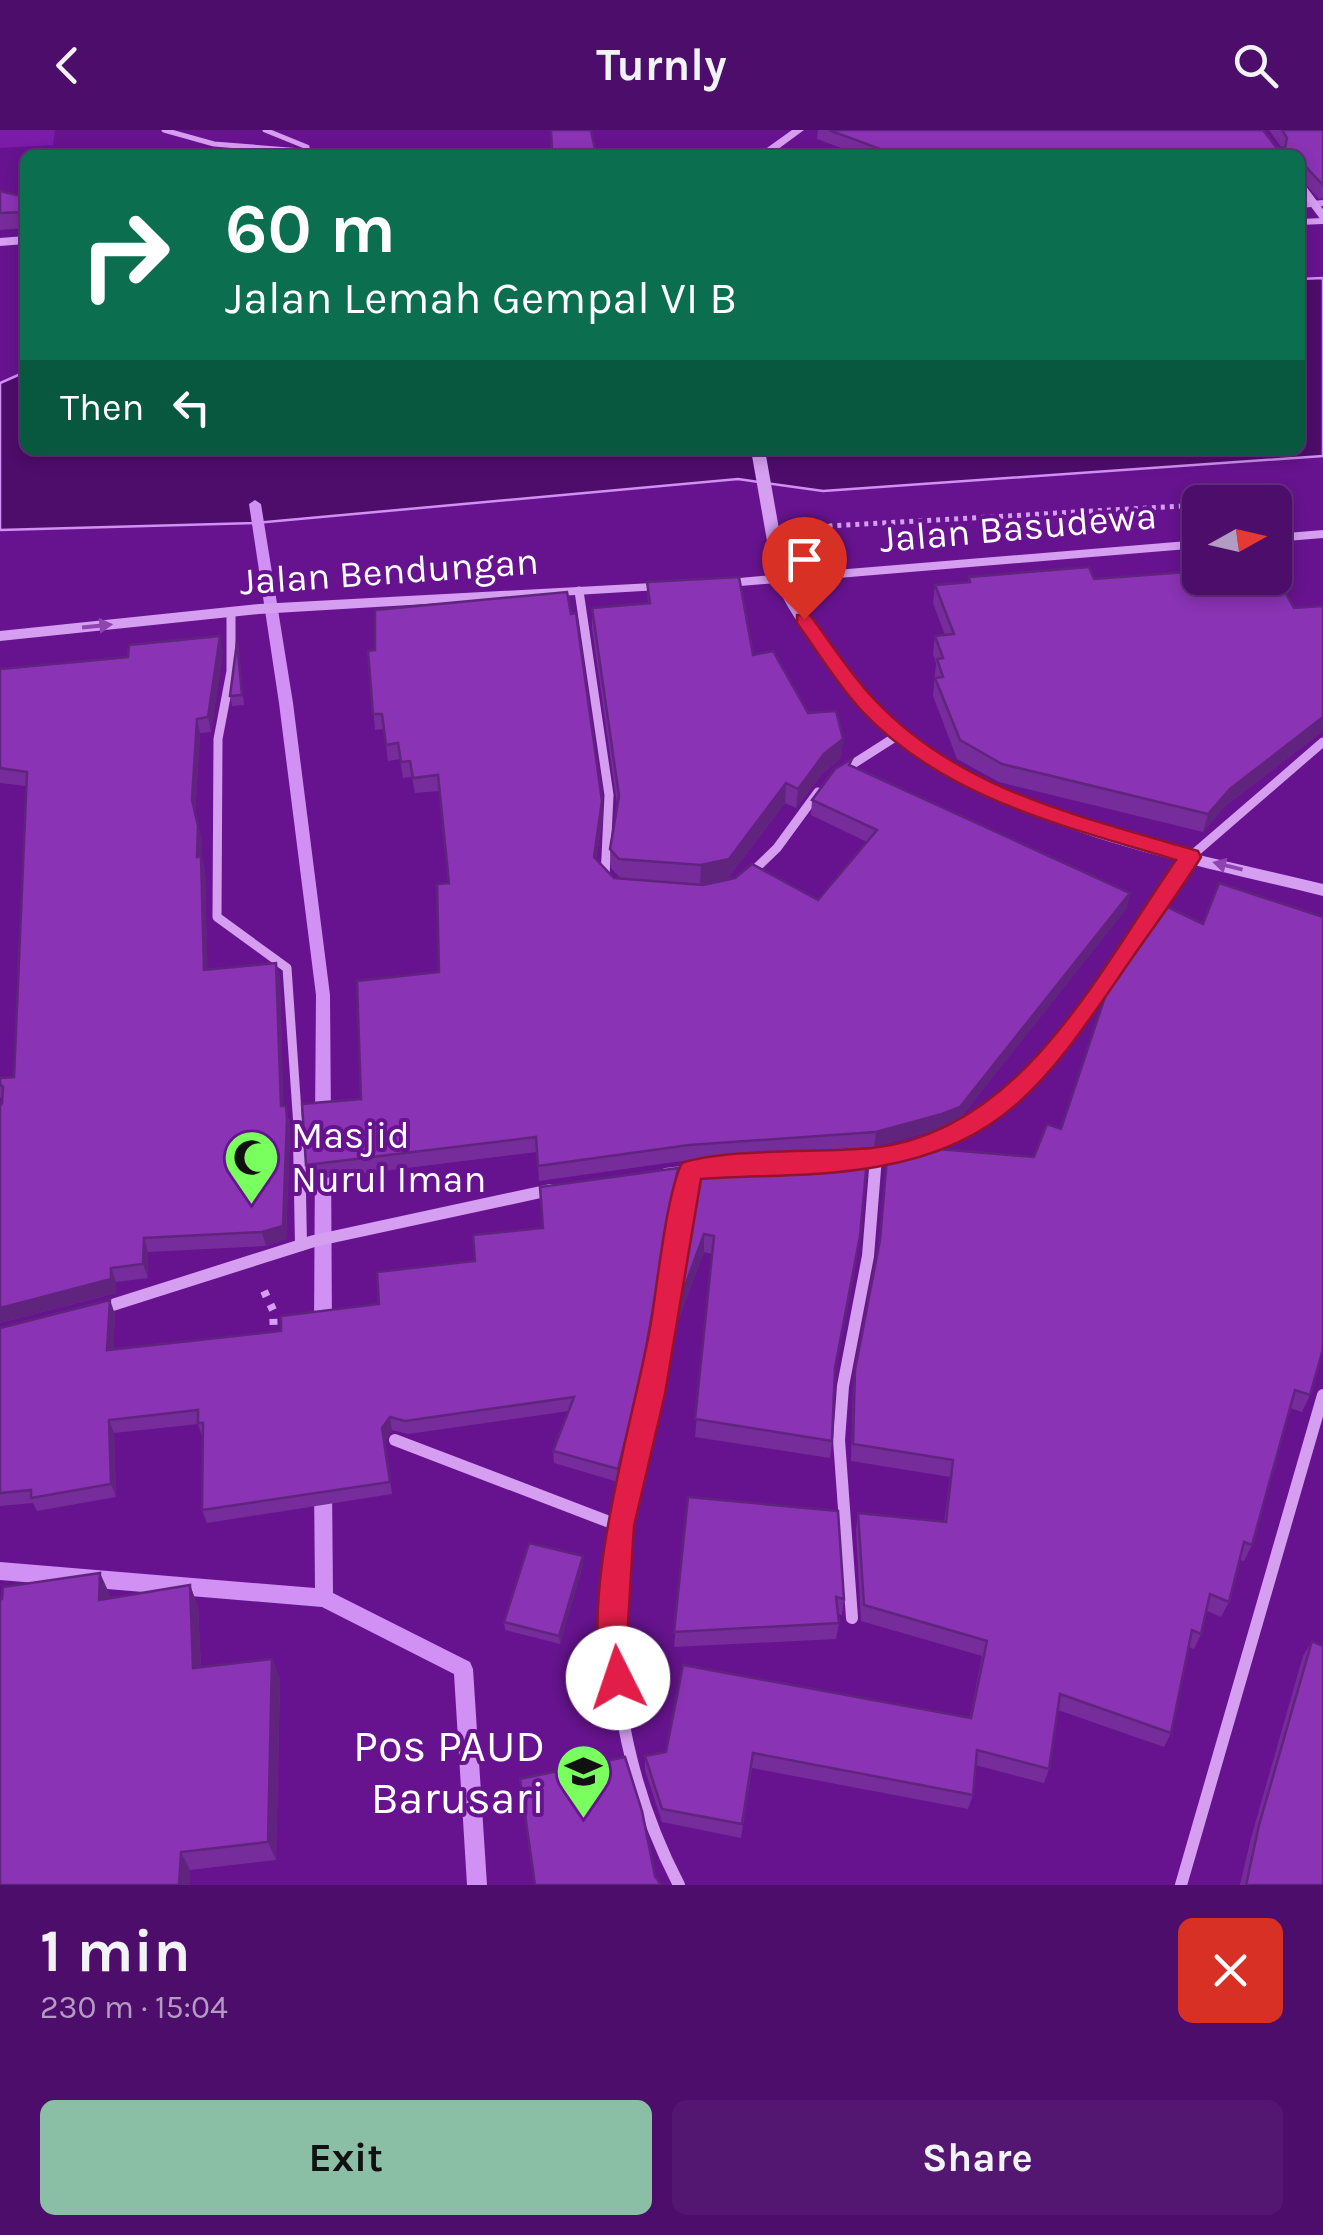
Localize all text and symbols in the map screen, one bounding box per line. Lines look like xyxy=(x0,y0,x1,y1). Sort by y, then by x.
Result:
icon: back xyxy=(40,38,95,93)
icon: search xyxy=(1228,38,1283,93)
text: Turnly xyxy=(596,39,727,91)
text: 60 m xyxy=(225,188,396,270)
icon: right xyxy=(60,190,190,320)
text: Jalan Lemah Gempal VI B xyxy=(225,272,737,324)
icon: left xyxy=(164,380,219,435)
text: Then xyxy=(60,385,144,430)
north arrow xyxy=(1182,485,1292,595)
map controls xyxy=(1182,485,1292,595)
street label: Jalan Basudewa xyxy=(878,493,1158,562)
pin xyxy=(762,517,847,620)
icon: arrive xyxy=(777,532,832,587)
street label: Jalan Bendungan xyxy=(238,539,540,604)
one-way arrow xyxy=(82,618,113,634)
one-way arrow xyxy=(1212,858,1243,873)
place label: Masjid Nurul Iman xyxy=(291,1113,486,1202)
mosque icon: Masjid Nurul Iman xyxy=(222,1127,282,1206)
position arrow xyxy=(566,1626,670,1730)
place label: Pos PAUD Barusari xyxy=(353,1720,545,1824)
school or university icon: Pos PAUD Barusari xyxy=(554,1741,614,1820)
text: 1 min xyxy=(40,1916,191,1986)
button: close xyxy=(1178,1918,1283,2023)
text: 230 m · 15:04 xyxy=(40,1989,228,2026)
button: Exit xyxy=(40,2100,652,2215)
button: Share xyxy=(672,2100,1283,2215)

